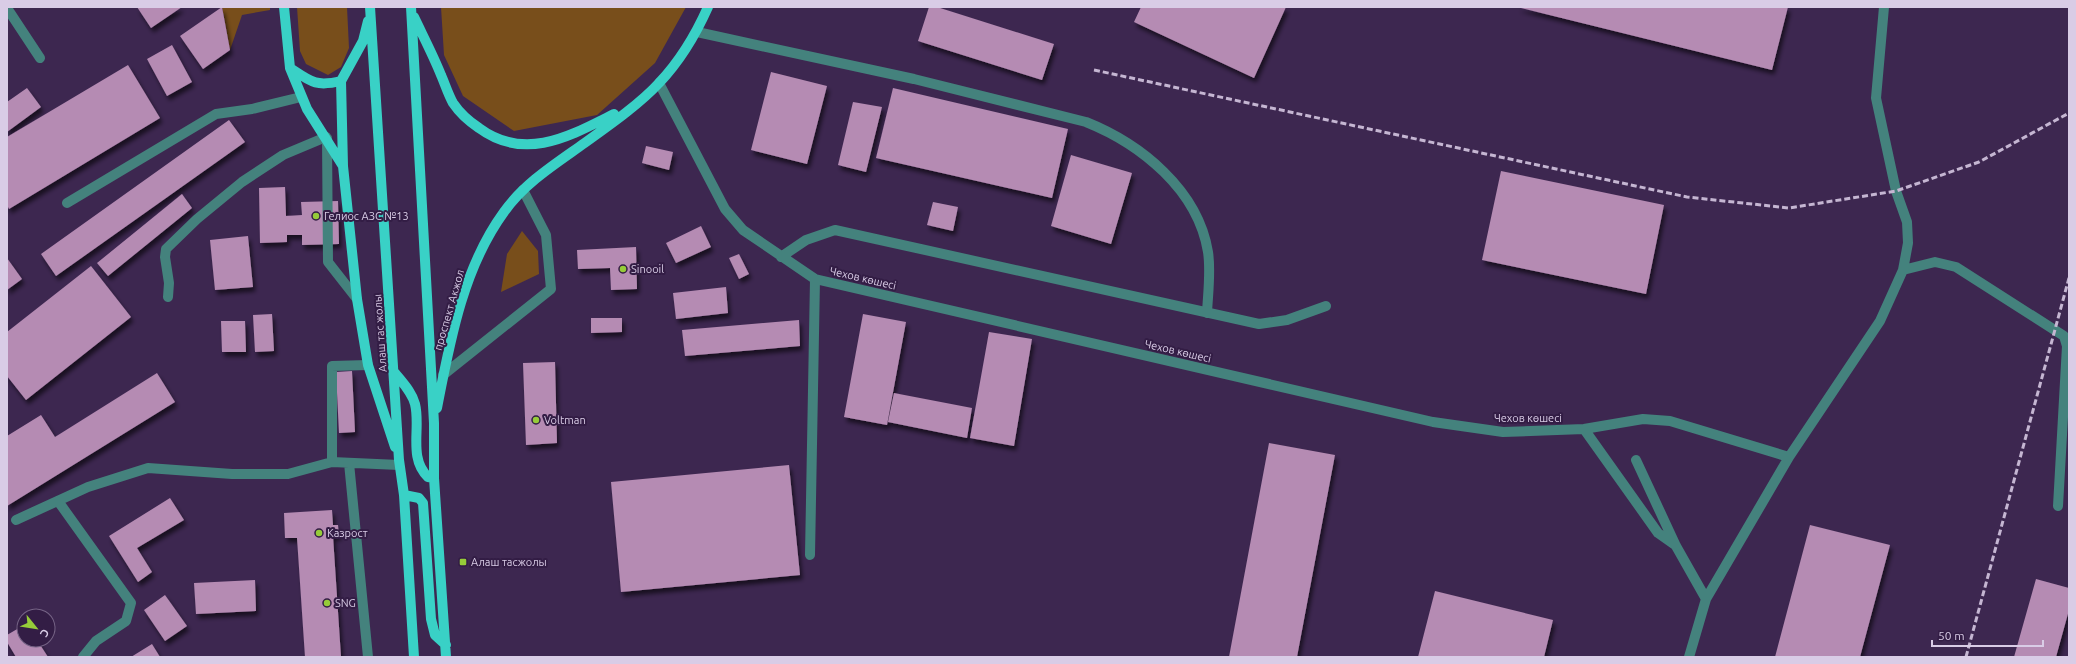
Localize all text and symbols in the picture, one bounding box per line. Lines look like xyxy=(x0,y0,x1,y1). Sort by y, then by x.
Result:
place label: Гелиос АЗС №13 xyxy=(324,210,409,222)
marker: Гелиос АЗС №13 xyxy=(311,211,321,221)
place label: Sinooil xyxy=(631,263,664,275)
marker: Sinooil xyxy=(618,264,628,274)
street label: Чехов көшесі xyxy=(829,265,897,291)
street label: проспект Акжол xyxy=(432,268,466,352)
street label: Алаш тас жолы xyxy=(371,294,389,372)
street label: Чехов көшесі xyxy=(1144,338,1212,364)
street label: Чехов көшесі xyxy=(1494,412,1562,424)
place label: Voltman xyxy=(544,414,586,426)
marker: Voltman xyxy=(531,415,541,425)
place label: Казрост xyxy=(327,527,368,539)
marker: Казрост xyxy=(314,528,324,538)
place label: Алаш тасжолы xyxy=(471,556,547,568)
marker: Алаш тасжолы xyxy=(458,557,468,567)
place label: SNG xyxy=(335,597,356,609)
marker: SNG xyxy=(322,598,332,608)
north arrow xyxy=(16,608,56,648)
scale bar xyxy=(1932,622,2043,648)
text: С xyxy=(38,627,52,639)
text: 50 m xyxy=(1938,629,1965,642)

